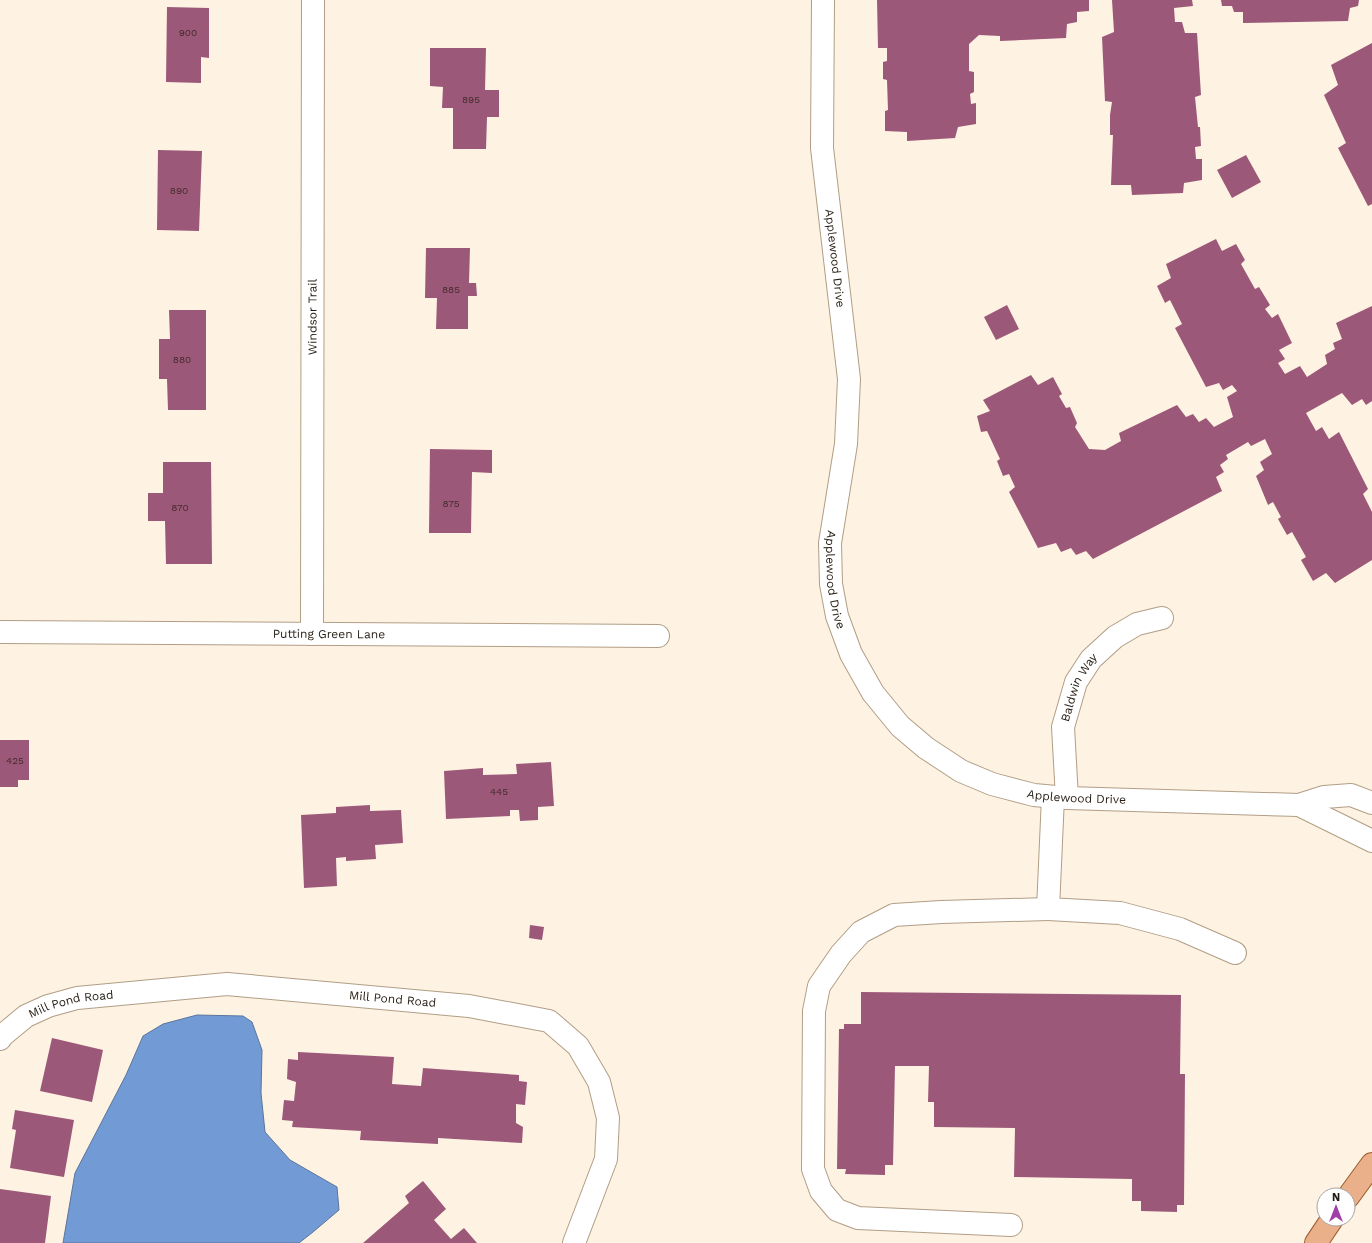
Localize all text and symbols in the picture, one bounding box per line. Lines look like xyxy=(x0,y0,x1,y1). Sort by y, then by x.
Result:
house number: 900 xyxy=(179,27,197,38)
house number: 895 xyxy=(462,94,480,105)
house number: 890 xyxy=(170,185,188,196)
street label: Applewood Drive xyxy=(822,208,848,308)
street label: Windsor Trail xyxy=(305,278,320,355)
house number: 885 xyxy=(442,284,460,295)
house number: 880 xyxy=(173,354,191,365)
house number: 875 xyxy=(442,498,460,509)
house number: 870 xyxy=(171,502,189,513)
street label: Applewood Drive xyxy=(823,530,848,631)
street label: Putting Green Lane xyxy=(273,627,385,641)
street label: Baldwin Way xyxy=(1058,649,1100,723)
house number: 425 xyxy=(6,755,24,766)
house number: 445 xyxy=(490,786,508,797)
street label: Applewood Drive xyxy=(1025,786,1126,807)
street label: Mill Pond Road xyxy=(26,988,114,1021)
street label: Mill Pond Road xyxy=(348,988,437,1010)
north arrow xyxy=(1316,1187,1356,1227)
text: N xyxy=(1332,1191,1340,1204)

